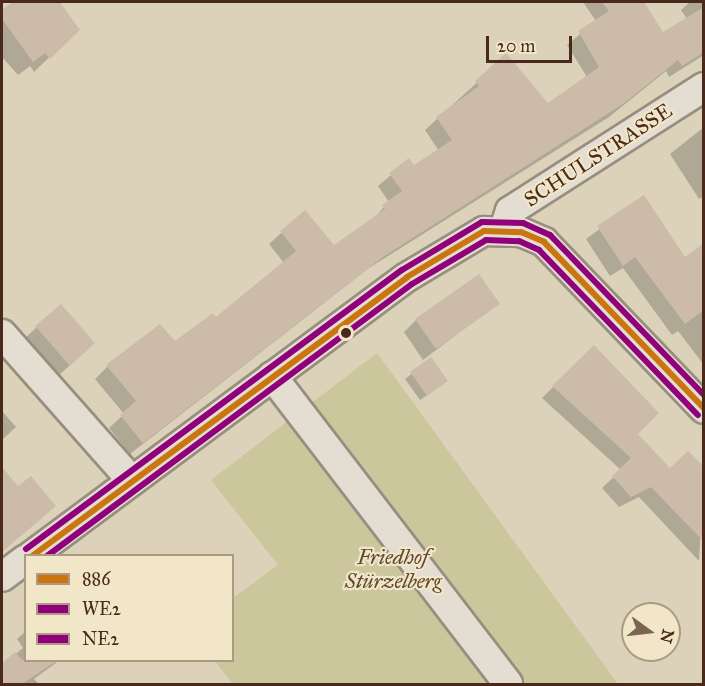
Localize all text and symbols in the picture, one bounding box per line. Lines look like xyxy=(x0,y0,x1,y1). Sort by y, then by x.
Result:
scale bar xyxy=(489,24,574,62)
text: 20 m xyxy=(497,35,535,57)
street label: SCHULSTRASSE xyxy=(519,98,677,212)
unlabelled marker xyxy=(340,327,352,339)
park label: Friedhof Stürzelberg xyxy=(345,544,441,594)
legend xyxy=(24,554,234,662)
text: 886 xyxy=(82,568,110,590)
text: WE2 xyxy=(82,598,121,620)
north arrow xyxy=(621,602,681,662)
text: N xyxy=(656,627,678,645)
text: NE2 xyxy=(82,628,119,650)

